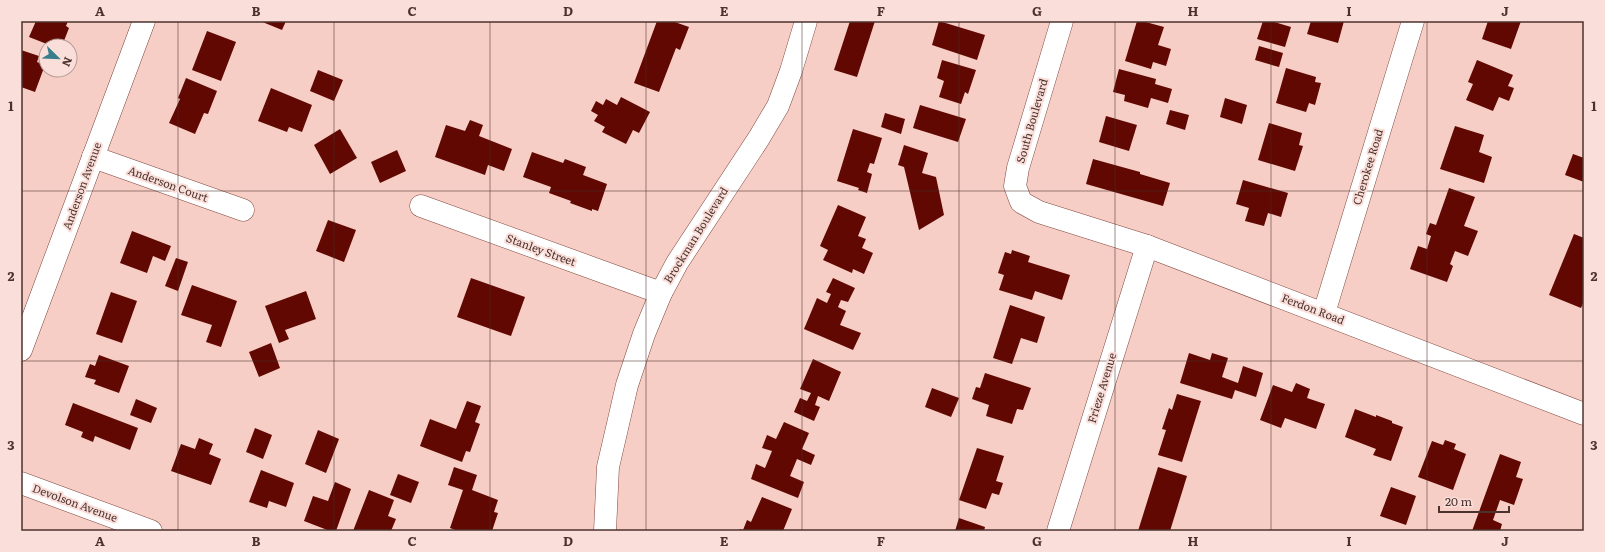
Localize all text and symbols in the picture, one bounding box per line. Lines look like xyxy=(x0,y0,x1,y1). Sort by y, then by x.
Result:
text: A xyxy=(95,1,105,20)
text: B xyxy=(252,1,261,20)
text: C xyxy=(407,1,417,20)
text: D xyxy=(563,1,573,20)
text: E xyxy=(720,1,729,20)
text: F xyxy=(877,1,885,20)
text: G xyxy=(1032,1,1042,20)
text: H xyxy=(1188,1,1199,20)
text: I xyxy=(1346,1,1352,20)
text: J xyxy=(1501,1,1509,20)
north arrow xyxy=(38,38,78,78)
text: N xyxy=(59,55,77,70)
street label: South Boulevard xyxy=(1011,76,1051,165)
text: 1 xyxy=(8,96,14,115)
text: 1 xyxy=(1591,96,1597,115)
street label: Cherokee Road xyxy=(1348,127,1386,207)
street label: Anderson Avenue xyxy=(58,139,104,232)
street label: Anderson Court xyxy=(126,161,211,205)
street label: Brockman Boulevard xyxy=(659,183,731,286)
street label: Stanley Street xyxy=(504,229,579,269)
text: 2 xyxy=(8,266,15,285)
text: 2 xyxy=(1591,266,1598,285)
street label: Ferdon Road xyxy=(1280,289,1347,327)
street label: Frieze Avenue xyxy=(1083,350,1119,425)
text: 3 xyxy=(7,435,15,454)
text: 3 xyxy=(1590,435,1598,454)
street label: Devolson Avenue xyxy=(31,479,120,525)
scale bar xyxy=(1439,488,1509,514)
text: 20 m xyxy=(1445,492,1472,510)
text: A xyxy=(95,531,105,550)
text: B xyxy=(252,531,261,550)
text: C xyxy=(407,531,417,550)
text: D xyxy=(563,531,573,550)
text: E xyxy=(720,531,729,550)
text: F xyxy=(877,531,885,550)
text: G xyxy=(1032,531,1042,550)
text: H xyxy=(1188,531,1199,550)
text: I xyxy=(1346,531,1352,550)
text: J xyxy=(1501,531,1509,550)

